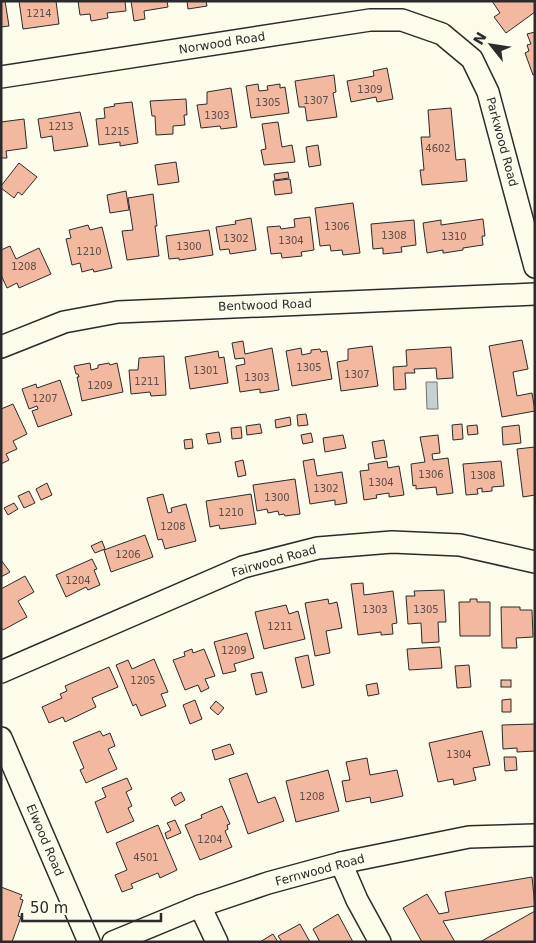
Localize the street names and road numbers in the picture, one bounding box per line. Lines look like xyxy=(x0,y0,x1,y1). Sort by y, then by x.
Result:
street label: Norwood Road xyxy=(178,29,266,57)
street label: Parkwood Road xyxy=(483,96,521,188)
street label: Bentwood Road xyxy=(218,296,312,314)
street label: Fairwood Road xyxy=(230,542,318,580)
street label: Elwood Road xyxy=(24,802,66,878)
street label: Fernwood Road xyxy=(274,851,366,889)

